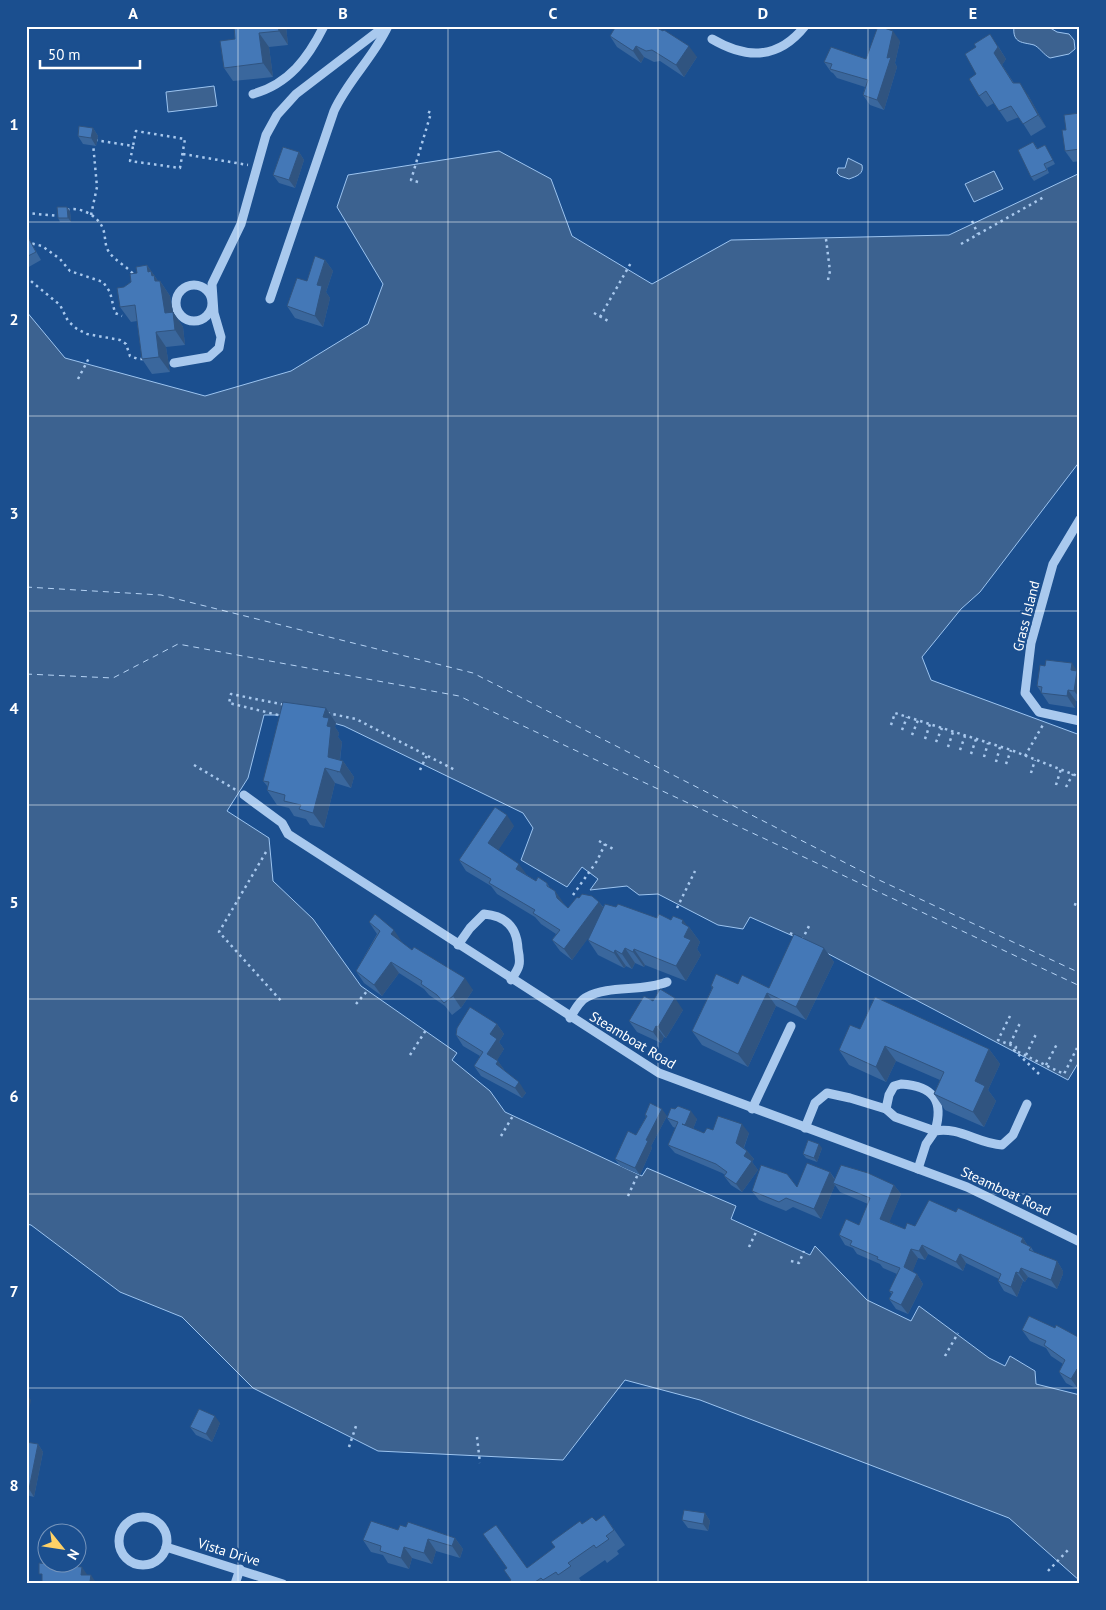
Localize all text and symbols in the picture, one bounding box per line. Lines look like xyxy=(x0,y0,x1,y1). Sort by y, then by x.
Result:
text: A xyxy=(128,3,138,23)
text: B xyxy=(338,3,348,23)
text: C xyxy=(549,3,558,23)
text: D xyxy=(758,3,768,23)
text: E xyxy=(969,3,977,23)
scale bar xyxy=(40,38,140,70)
text: 50 m xyxy=(48,45,81,64)
text: 1 xyxy=(9,114,19,134)
text: 2 xyxy=(9,309,19,329)
text: 3 xyxy=(9,503,19,523)
street label: Grass Island xyxy=(1009,579,1043,653)
text: 4 xyxy=(9,698,19,718)
text: 5 xyxy=(9,892,19,912)
street label: Steamboat Road xyxy=(587,1007,679,1073)
text: 6 xyxy=(9,1086,19,1106)
street label: Steamboat Road xyxy=(958,1162,1054,1220)
text: 7 xyxy=(9,1281,19,1301)
text: 8 xyxy=(9,1475,19,1495)
north arrow xyxy=(38,1522,88,1572)
street label: Vista Drive xyxy=(195,1534,262,1570)
text: N xyxy=(63,1546,83,1563)

